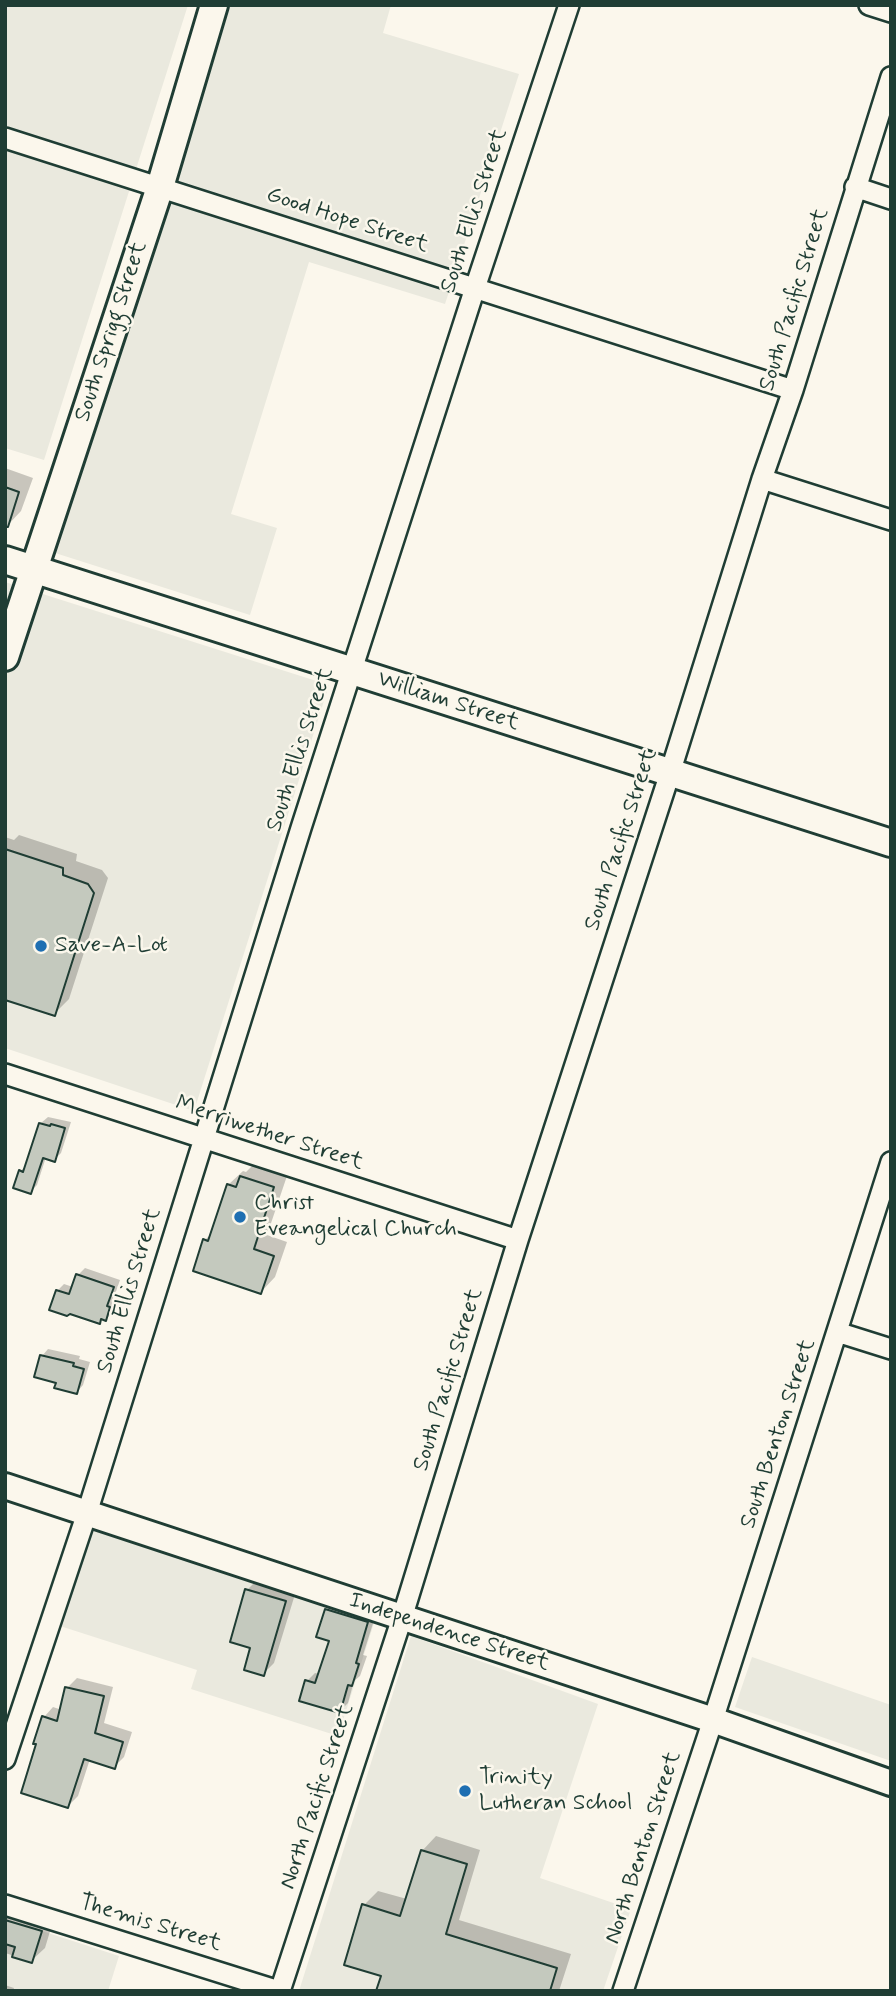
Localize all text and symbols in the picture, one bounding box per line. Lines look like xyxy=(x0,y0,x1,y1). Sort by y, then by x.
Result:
street label: South Ellis Street xyxy=(435,125,515,297)
street label: Good Hope Street xyxy=(262,182,432,260)
street label: South Pacific Street xyxy=(754,205,836,395)
street label: South Sprigg Street xyxy=(70,238,154,426)
street label: South Ellis Street xyxy=(261,664,341,836)
street label: William Street xyxy=(374,666,522,738)
street label: South Pacific Street xyxy=(580,746,664,934)
place label: Save-A-Lot xyxy=(55,932,168,960)
marker: Save-A-Lot xyxy=(33,938,49,954)
street label: Merriwether Street xyxy=(171,1091,367,1177)
place label: Christ Eveangelical Church xyxy=(254,1190,457,1244)
street label: South Ellis Street xyxy=(92,1205,168,1377)
marker: Christ Eveangelical Church xyxy=(232,1209,248,1225)
street label: South Pacific Street xyxy=(408,1285,490,1475)
street label: South Benton Street xyxy=(735,1336,823,1532)
street label: Independence Street xyxy=(345,1588,553,1678)
street label: North Pacific Street xyxy=(275,1701,361,1893)
street label: North Benton Street xyxy=(600,1748,688,1948)
place label: Trinity Lutheran School xyxy=(479,1764,632,1818)
marker: Trinity Lutheran School xyxy=(457,1783,473,1799)
street label: Themis Street xyxy=(76,1889,224,1959)

